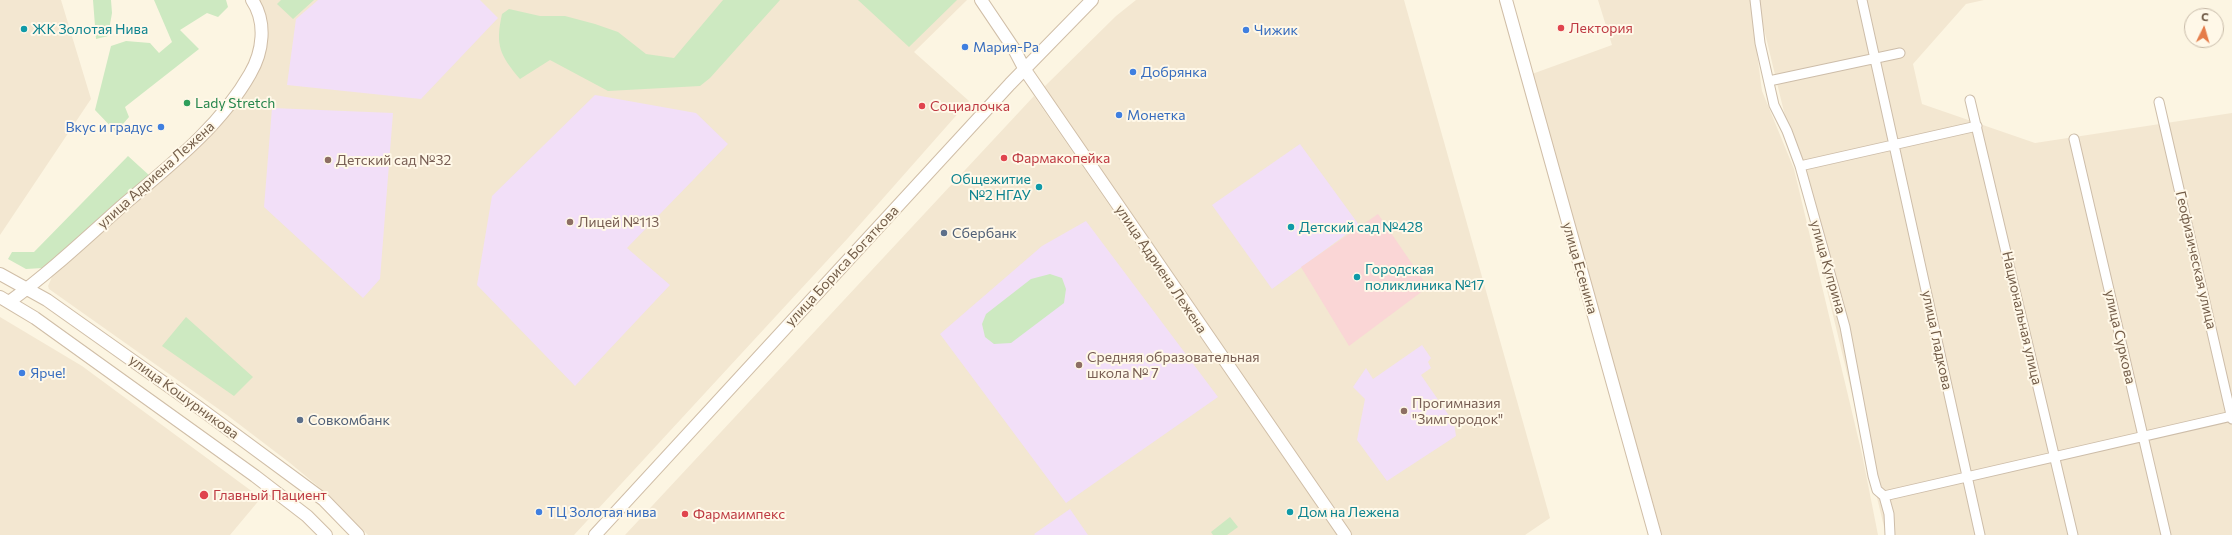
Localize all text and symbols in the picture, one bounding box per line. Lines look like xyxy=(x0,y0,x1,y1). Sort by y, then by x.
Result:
north arrow xyxy=(2184,8,2224,48)
text: С xyxy=(2201,10,2209,23)
place label: Лектория xyxy=(1569,20,1633,36)
place label: ЖК Золотая Нива xyxy=(32,21,148,37)
place label: Чижик xyxy=(1254,22,1298,38)
marker: Лектория xyxy=(1556,23,1566,33)
marker: ЖК Золотая Нива xyxy=(19,24,29,34)
marker: Чижик xyxy=(1241,25,1251,35)
place label: Мария-Ра xyxy=(973,39,1039,55)
marker: Мария-Ра xyxy=(960,42,970,52)
place label: Добрянка xyxy=(1141,64,1207,80)
marker: Добрянка xyxy=(1128,67,1138,77)
place label: Lady Stretch xyxy=(195,95,275,111)
marker: Lady Stretch xyxy=(182,98,192,108)
place label: Социалочка xyxy=(930,98,1010,114)
marker: Социалочка xyxy=(917,101,927,111)
place label: Монетка xyxy=(1127,107,1185,123)
marker: Монетка xyxy=(1114,110,1124,120)
street label: улица Адриена Лежена xyxy=(94,118,218,232)
place label: Вкус и градус xyxy=(66,119,153,135)
marker: Вкус и градус xyxy=(156,122,166,132)
place label: Фармакопейка xyxy=(1012,150,1110,166)
place label: Детский сад №32 xyxy=(336,152,451,168)
marker: Фармакопейка xyxy=(999,153,1009,163)
marker: Детский сад №32 xyxy=(323,155,333,165)
place label: Общежитие №2 НГАУ xyxy=(951,171,1031,204)
marker: Общежитие №2 НГАУ xyxy=(1034,182,1044,192)
street label: Геофизическая улица xyxy=(2172,189,2220,331)
street label: улица Адриена Лежена xyxy=(1112,201,1210,337)
street label: улица Бориса Богаткова xyxy=(782,202,902,330)
place label: Лицей №113 xyxy=(578,214,659,230)
marker: Лицей №113 xyxy=(565,217,575,227)
street label: улица Куприна xyxy=(1807,218,1849,316)
place label: Детский сад №428 xyxy=(1299,219,1423,235)
street label: улица Есенина xyxy=(1559,220,1601,316)
marker: Детский сад №428 xyxy=(1286,222,1296,232)
place label: Сбербанк xyxy=(952,225,1017,241)
marker: Сбербанк xyxy=(939,228,949,238)
street label: Национальная улица xyxy=(1998,250,2046,386)
place label: Городская поликлиника №17 xyxy=(1365,261,1484,294)
marker: Городская поликлиника №17 xyxy=(1352,272,1362,282)
street label: улица Суркова xyxy=(2101,288,2139,386)
street label: улица Гладкова xyxy=(1918,289,1956,391)
place label: Средняя образовательная школа № 7 xyxy=(1087,349,1260,382)
street label: улица Кошурникова xyxy=(126,352,242,442)
marker: Средняя образовательная школа № 7 xyxy=(1074,360,1084,370)
place label: Ярче! xyxy=(30,365,66,381)
marker: Ярче! xyxy=(17,368,27,378)
place label: Прогимназия "Зимгородок" xyxy=(1412,395,1503,428)
marker: Прогимназия "Зимгородок" xyxy=(1399,406,1409,416)
place label: Совкомбанк xyxy=(308,412,390,428)
marker: Совкомбанк xyxy=(295,415,305,425)
place label: Главный Пациент xyxy=(213,487,327,503)
marker: Главный Пациент xyxy=(198,489,210,501)
place label: ТЦ Золотая нива xyxy=(547,504,657,520)
place label: Дом на Лежена xyxy=(1298,504,1399,520)
place label: Фармаимпекс xyxy=(693,506,785,522)
marker: ТЦ Золотая нива xyxy=(534,507,544,517)
marker: Дом на Лежена xyxy=(1285,507,1295,517)
marker: Фармаимпекс xyxy=(680,509,690,519)

